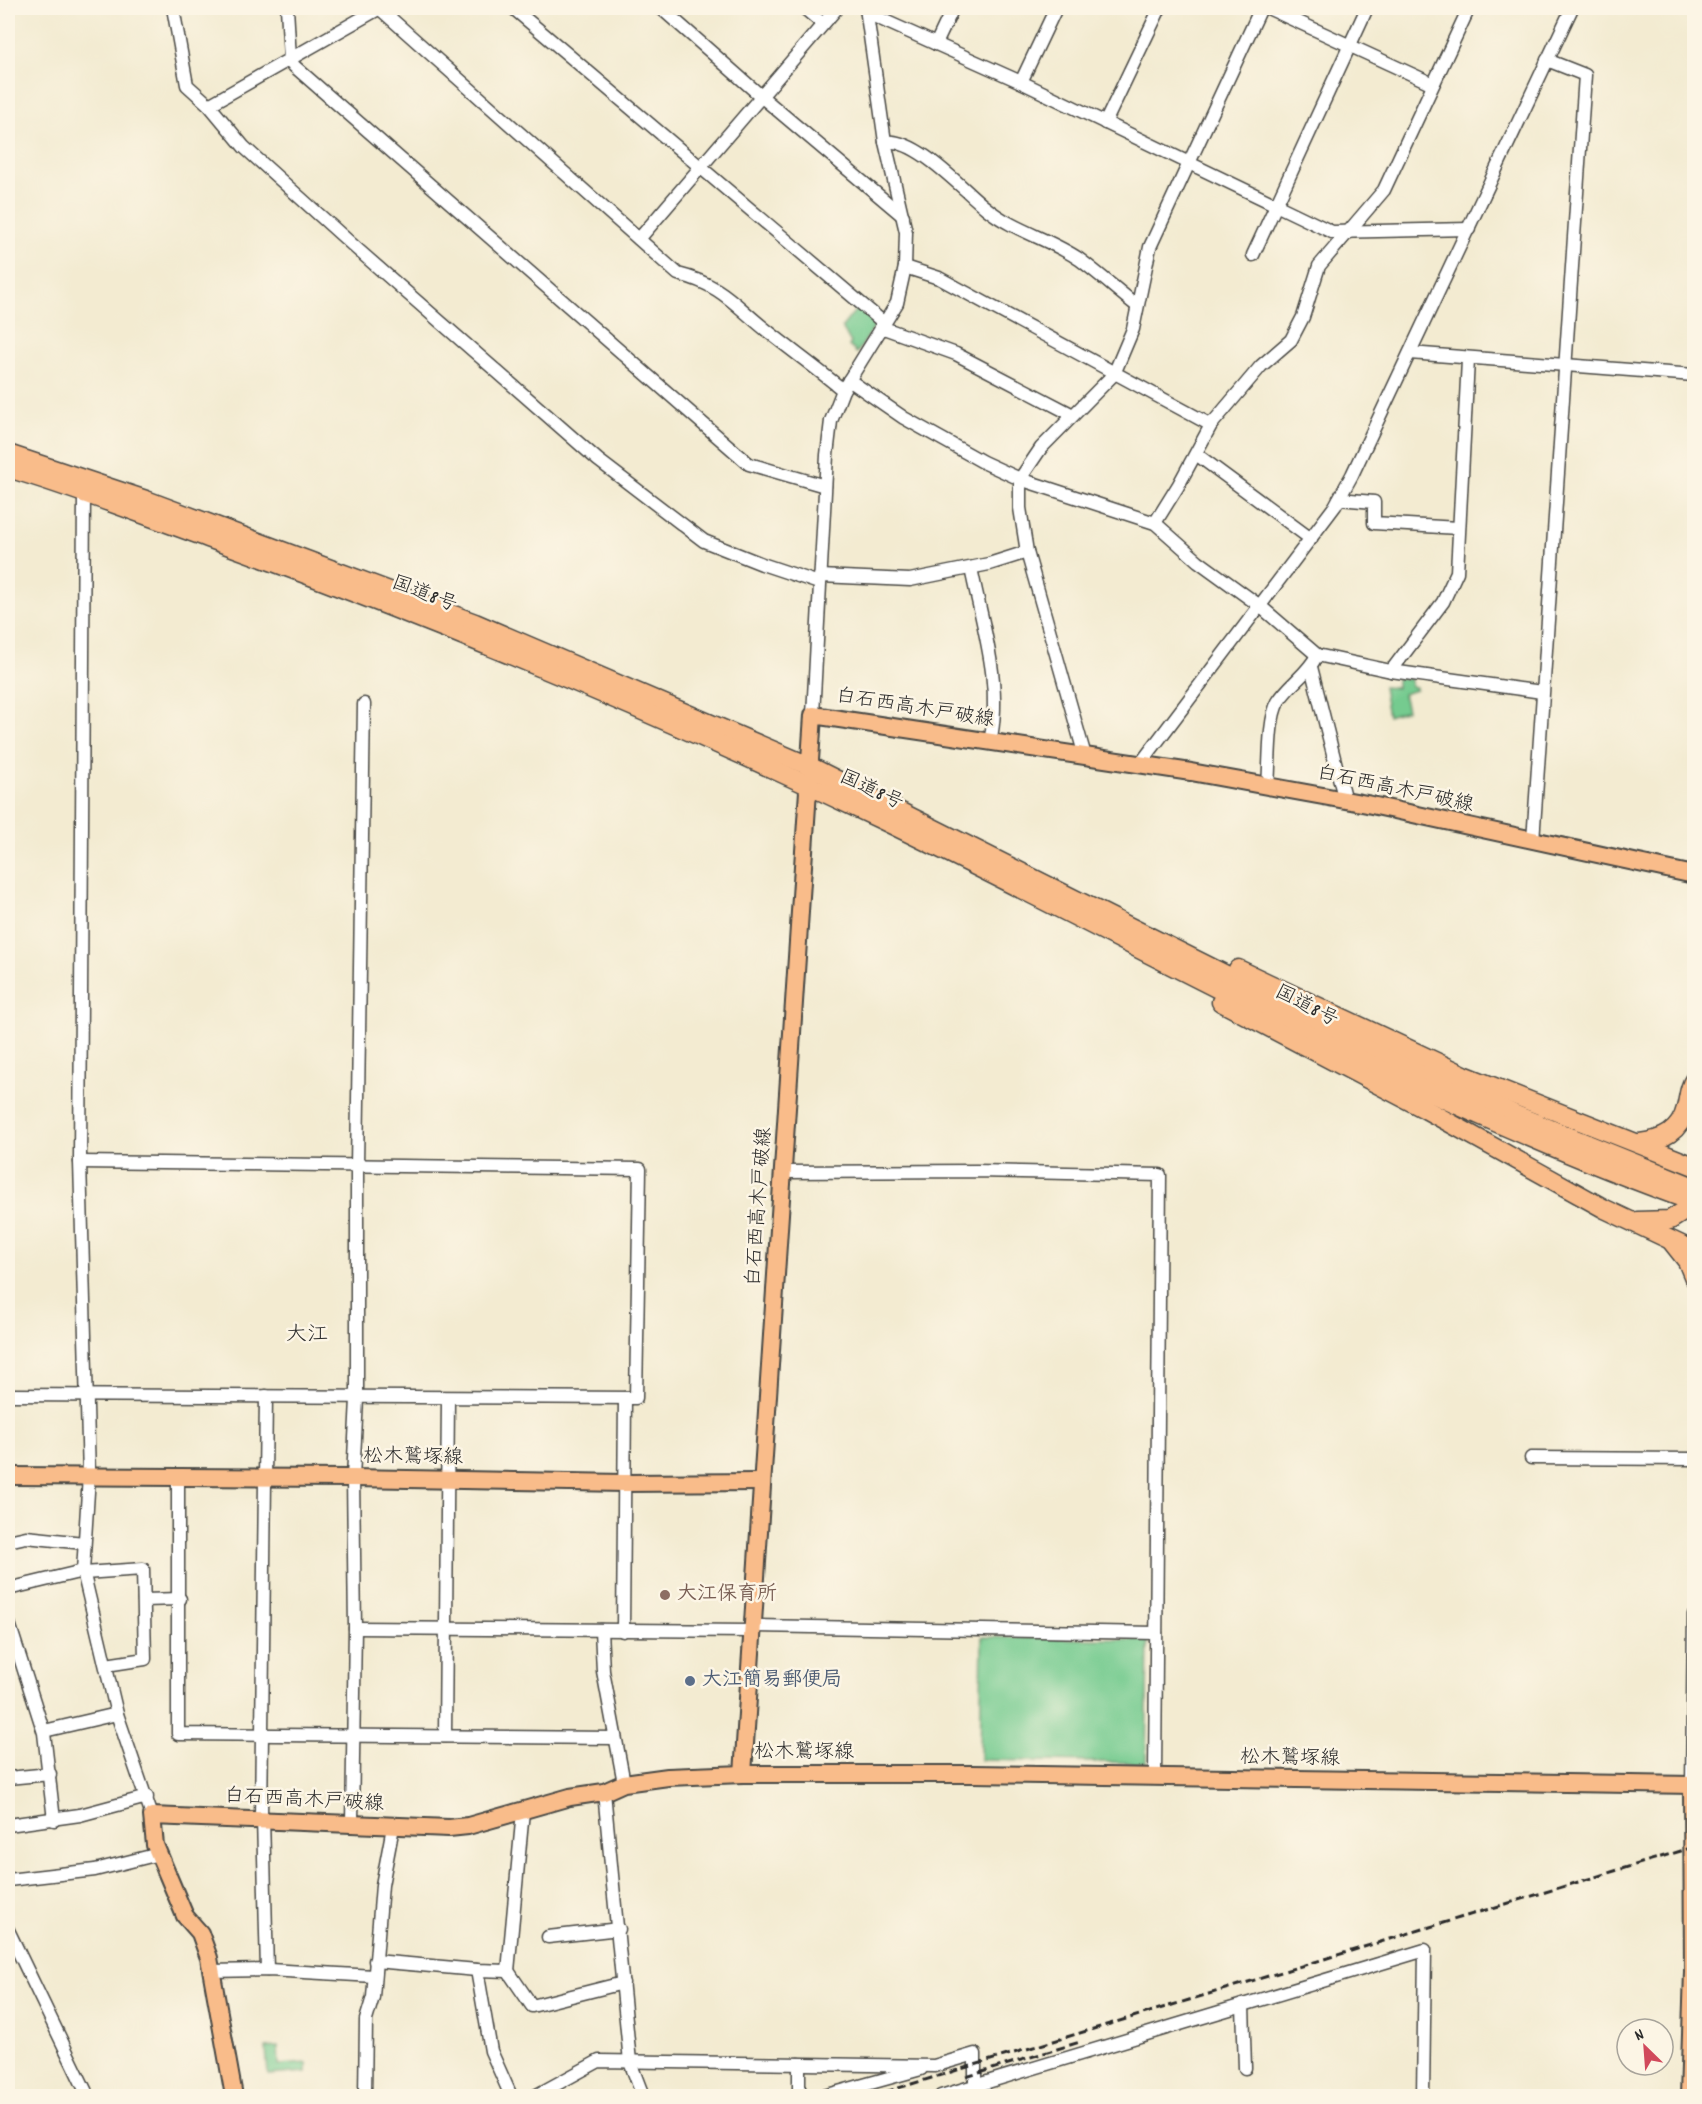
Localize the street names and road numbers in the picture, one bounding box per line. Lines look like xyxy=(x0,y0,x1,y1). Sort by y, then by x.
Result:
street label: 国道8号 xyxy=(387,570,461,620)
street label: 白石西高木戸破線 xyxy=(834,683,996,735)
street label: 白石西高木戸破線 xyxy=(1314,760,1476,820)
street label: 国道8号 xyxy=(834,764,908,818)
street label: 国道8号 xyxy=(1269,979,1343,1035)
street label: 白石西高木戸破線 xyxy=(740,1126,780,1288)
street label: 松木鷲塚線 xyxy=(363,1443,463,1473)
street label: 松木鷲塚線 xyxy=(754,1739,854,1767)
street label: 松木鷲塚線 xyxy=(1240,1744,1340,1774)
street label: 白石西高木戸破線 xyxy=(223,1783,385,1819)

